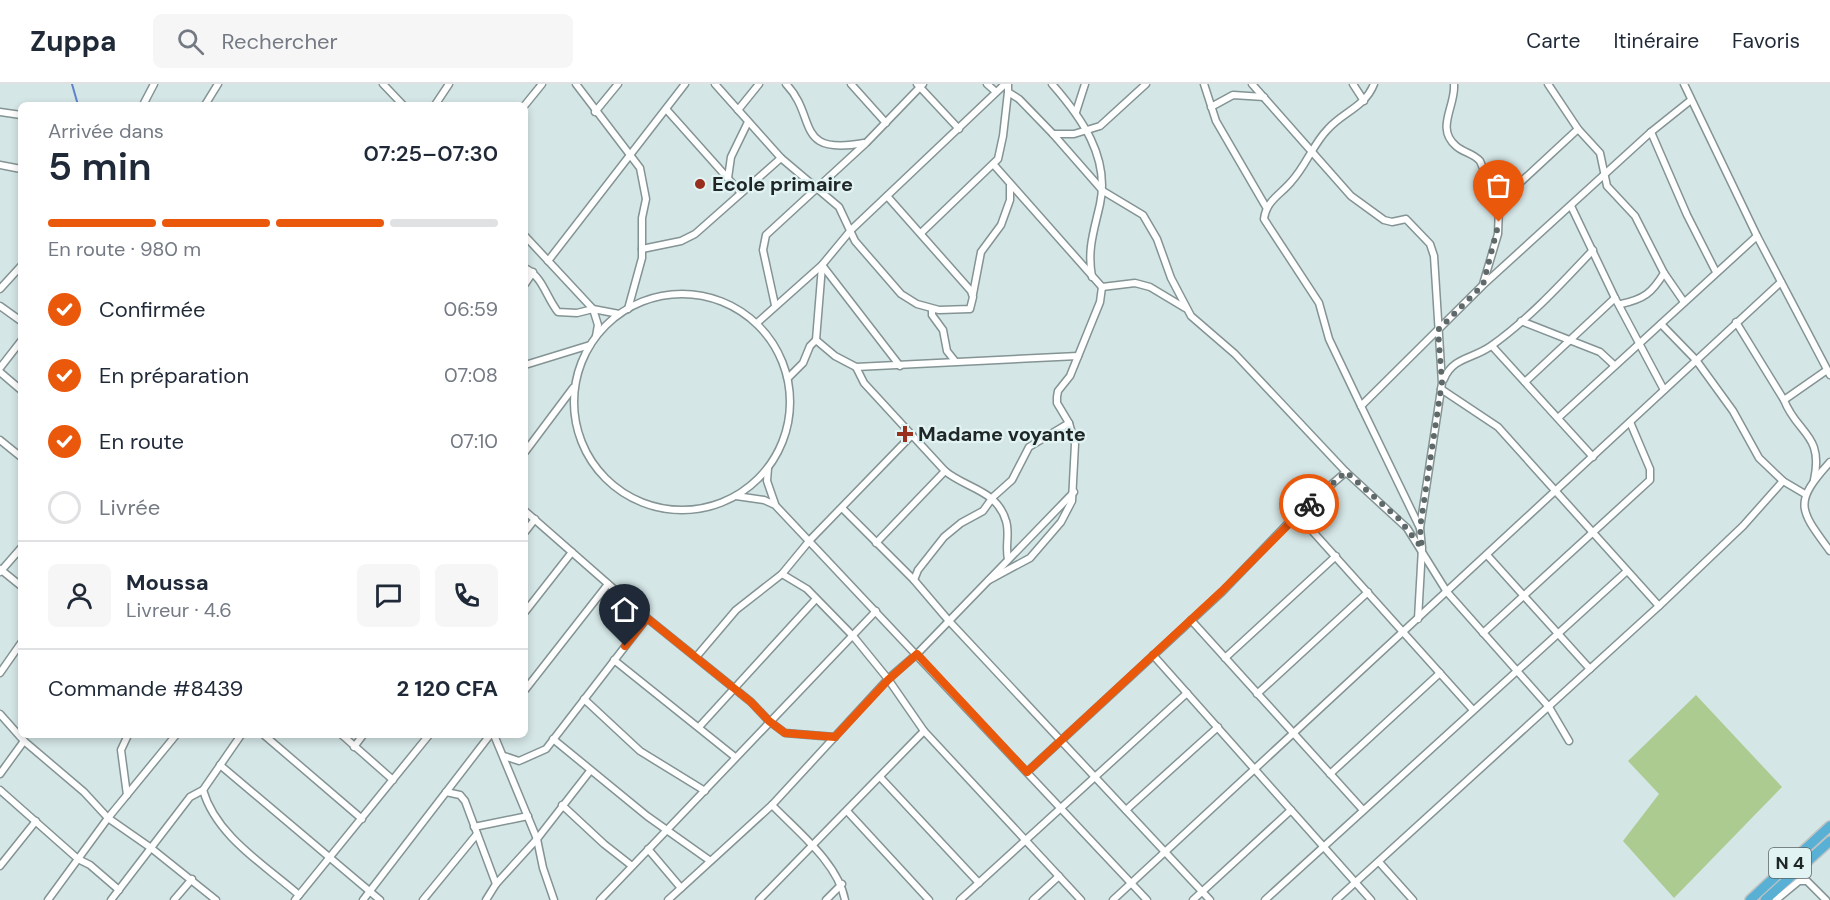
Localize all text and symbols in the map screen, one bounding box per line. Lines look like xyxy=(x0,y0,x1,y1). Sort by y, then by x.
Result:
search box xyxy=(153,14,573,68)
text: Zuppa xyxy=(30,23,117,60)
icon: search xyxy=(174,25,207,58)
text: Rechercher xyxy=(222,27,338,56)
text: Carte xyxy=(1526,27,1580,55)
text: Itinéraire xyxy=(1613,27,1699,55)
text: Favoris xyxy=(1732,27,1800,55)
text: Arrivée dans xyxy=(48,118,164,144)
text: 07:25–07:30 xyxy=(364,139,498,168)
text: 5 min xyxy=(48,141,152,192)
pin xyxy=(1473,160,1524,222)
icon: bag xyxy=(1482,169,1515,202)
place label: Ecole primaire xyxy=(712,171,853,197)
marker: Ecole primaire xyxy=(693,177,707,191)
text: En route · 980 m xyxy=(48,236,201,262)
icon: check xyxy=(48,293,81,326)
text: Confirmée xyxy=(99,295,206,324)
text: 06:59 xyxy=(444,296,498,322)
icon: check xyxy=(48,359,81,392)
text: En préparation xyxy=(99,361,249,390)
text: 07:08 xyxy=(444,362,498,388)
place label: Madame voyante xyxy=(918,421,1086,447)
icon: check xyxy=(48,425,81,458)
marker: Madame voyante xyxy=(896,425,914,443)
text: En route xyxy=(99,427,184,456)
text: 07:10 xyxy=(450,428,498,454)
courier xyxy=(1279,474,1339,534)
icon: bike xyxy=(1293,488,1326,521)
text: Livrée xyxy=(99,493,160,522)
button: person xyxy=(48,564,111,627)
button: chat xyxy=(357,564,420,627)
button: phone xyxy=(435,564,498,627)
text: Moussa xyxy=(126,568,209,597)
pin xyxy=(599,584,650,646)
icon: home xyxy=(608,593,641,626)
text: Livreur · 4.6 xyxy=(126,597,232,623)
text: Commande #8439 xyxy=(48,674,243,703)
text: 2 120 CFA xyxy=(396,674,498,703)
road number: N 4 xyxy=(1769,848,1811,878)

